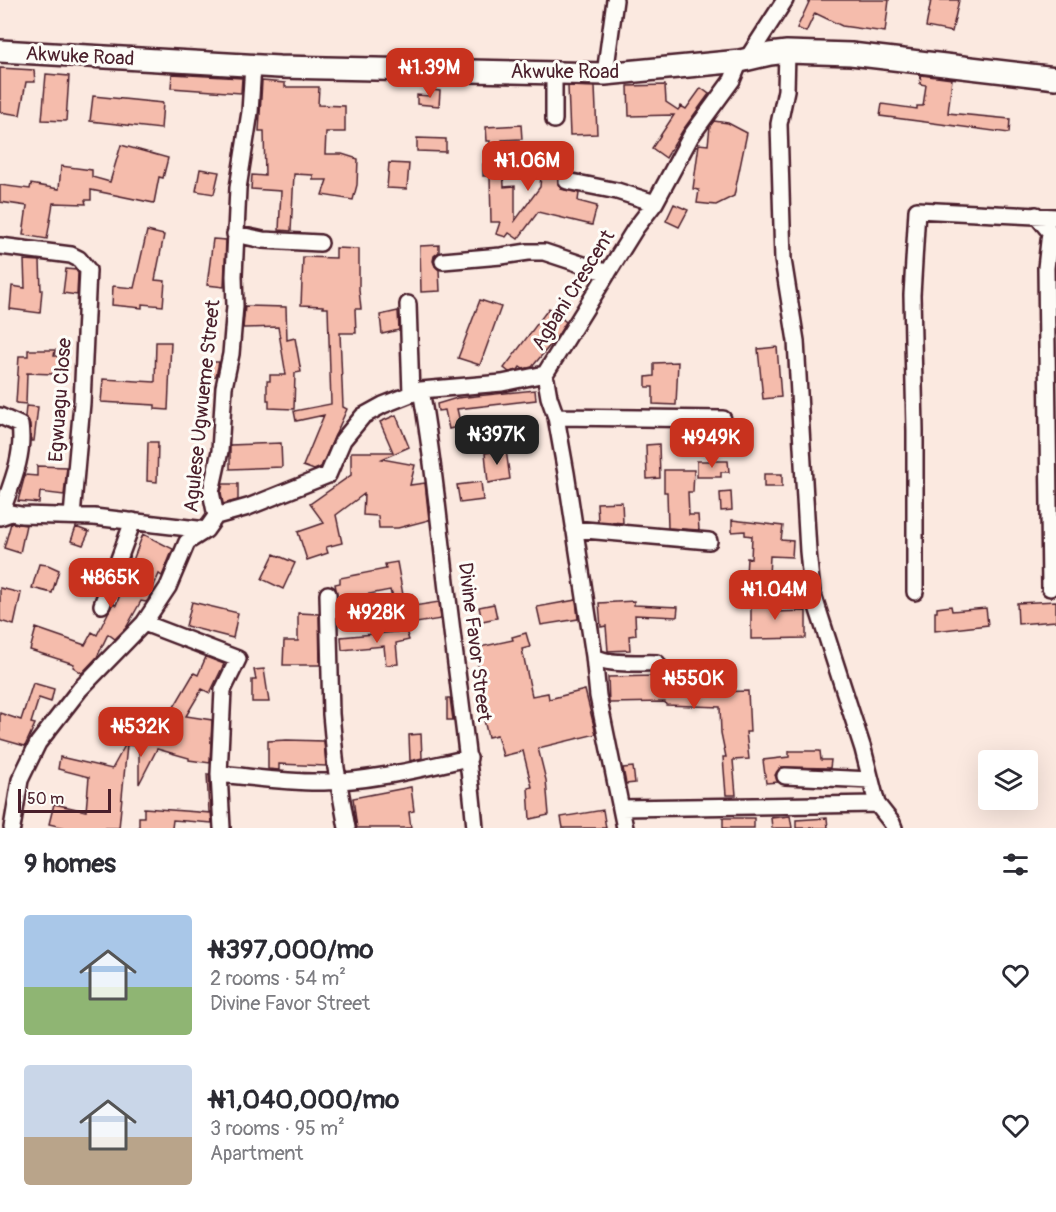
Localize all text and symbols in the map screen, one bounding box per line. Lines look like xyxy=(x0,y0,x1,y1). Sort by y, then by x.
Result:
street label: Akwuke Road xyxy=(25,41,135,71)
pin: ₦1.39M xyxy=(381,48,479,99)
text: ₦1.39M xyxy=(400,55,460,80)
street label: Akwuke Road xyxy=(511,59,619,84)
pin: ₦1.06M xyxy=(479,141,577,192)
text: ₦1.06M xyxy=(496,148,560,173)
street label: Agbani Crescent xyxy=(526,224,621,355)
street label: Agulese Ugwueme Street xyxy=(178,298,226,514)
street label: Egwuagu Close xyxy=(43,337,77,463)
pin: ₦397K xyxy=(455,415,539,466)
pin: ₦949K xyxy=(670,418,754,469)
text: ₦397K xyxy=(469,422,525,447)
text: ₦949K xyxy=(684,425,740,450)
pin: ₦865K xyxy=(69,558,153,609)
street label: Divine Favor Street xyxy=(453,561,497,724)
text: ₦865K xyxy=(83,565,139,590)
pin: ₦1.04M xyxy=(726,570,824,621)
text: ₦1.04M xyxy=(743,577,807,602)
pin: ₦928K xyxy=(335,593,419,644)
text: ₦928K xyxy=(349,600,405,625)
pin: ₦550K xyxy=(652,659,736,710)
text: ₦550K xyxy=(664,666,724,691)
pin: ₦532K xyxy=(99,707,183,758)
text: ₦532K xyxy=(112,714,170,739)
map controls xyxy=(978,750,1038,810)
button: layers xyxy=(978,750,1038,810)
scale bar xyxy=(18,786,111,814)
text: 50 m xyxy=(27,789,64,809)
text: 9 homes xyxy=(24,848,116,880)
icon: filters xyxy=(999,848,1032,881)
text: ₦397,000/mo xyxy=(210,934,374,966)
icon: home xyxy=(72,939,144,1011)
icon: heart xyxy=(999,959,1032,992)
text: 2 rooms · 54 m² xyxy=(210,966,346,991)
text: Divine Favor Street xyxy=(210,991,370,1016)
text: ₦1,040,000/mo xyxy=(210,1084,399,1116)
icon: home xyxy=(72,1089,144,1161)
icon: heart xyxy=(999,1109,1032,1142)
text: 3 rooms · 95 m² xyxy=(210,1116,345,1141)
text: Apartment xyxy=(210,1141,303,1166)

